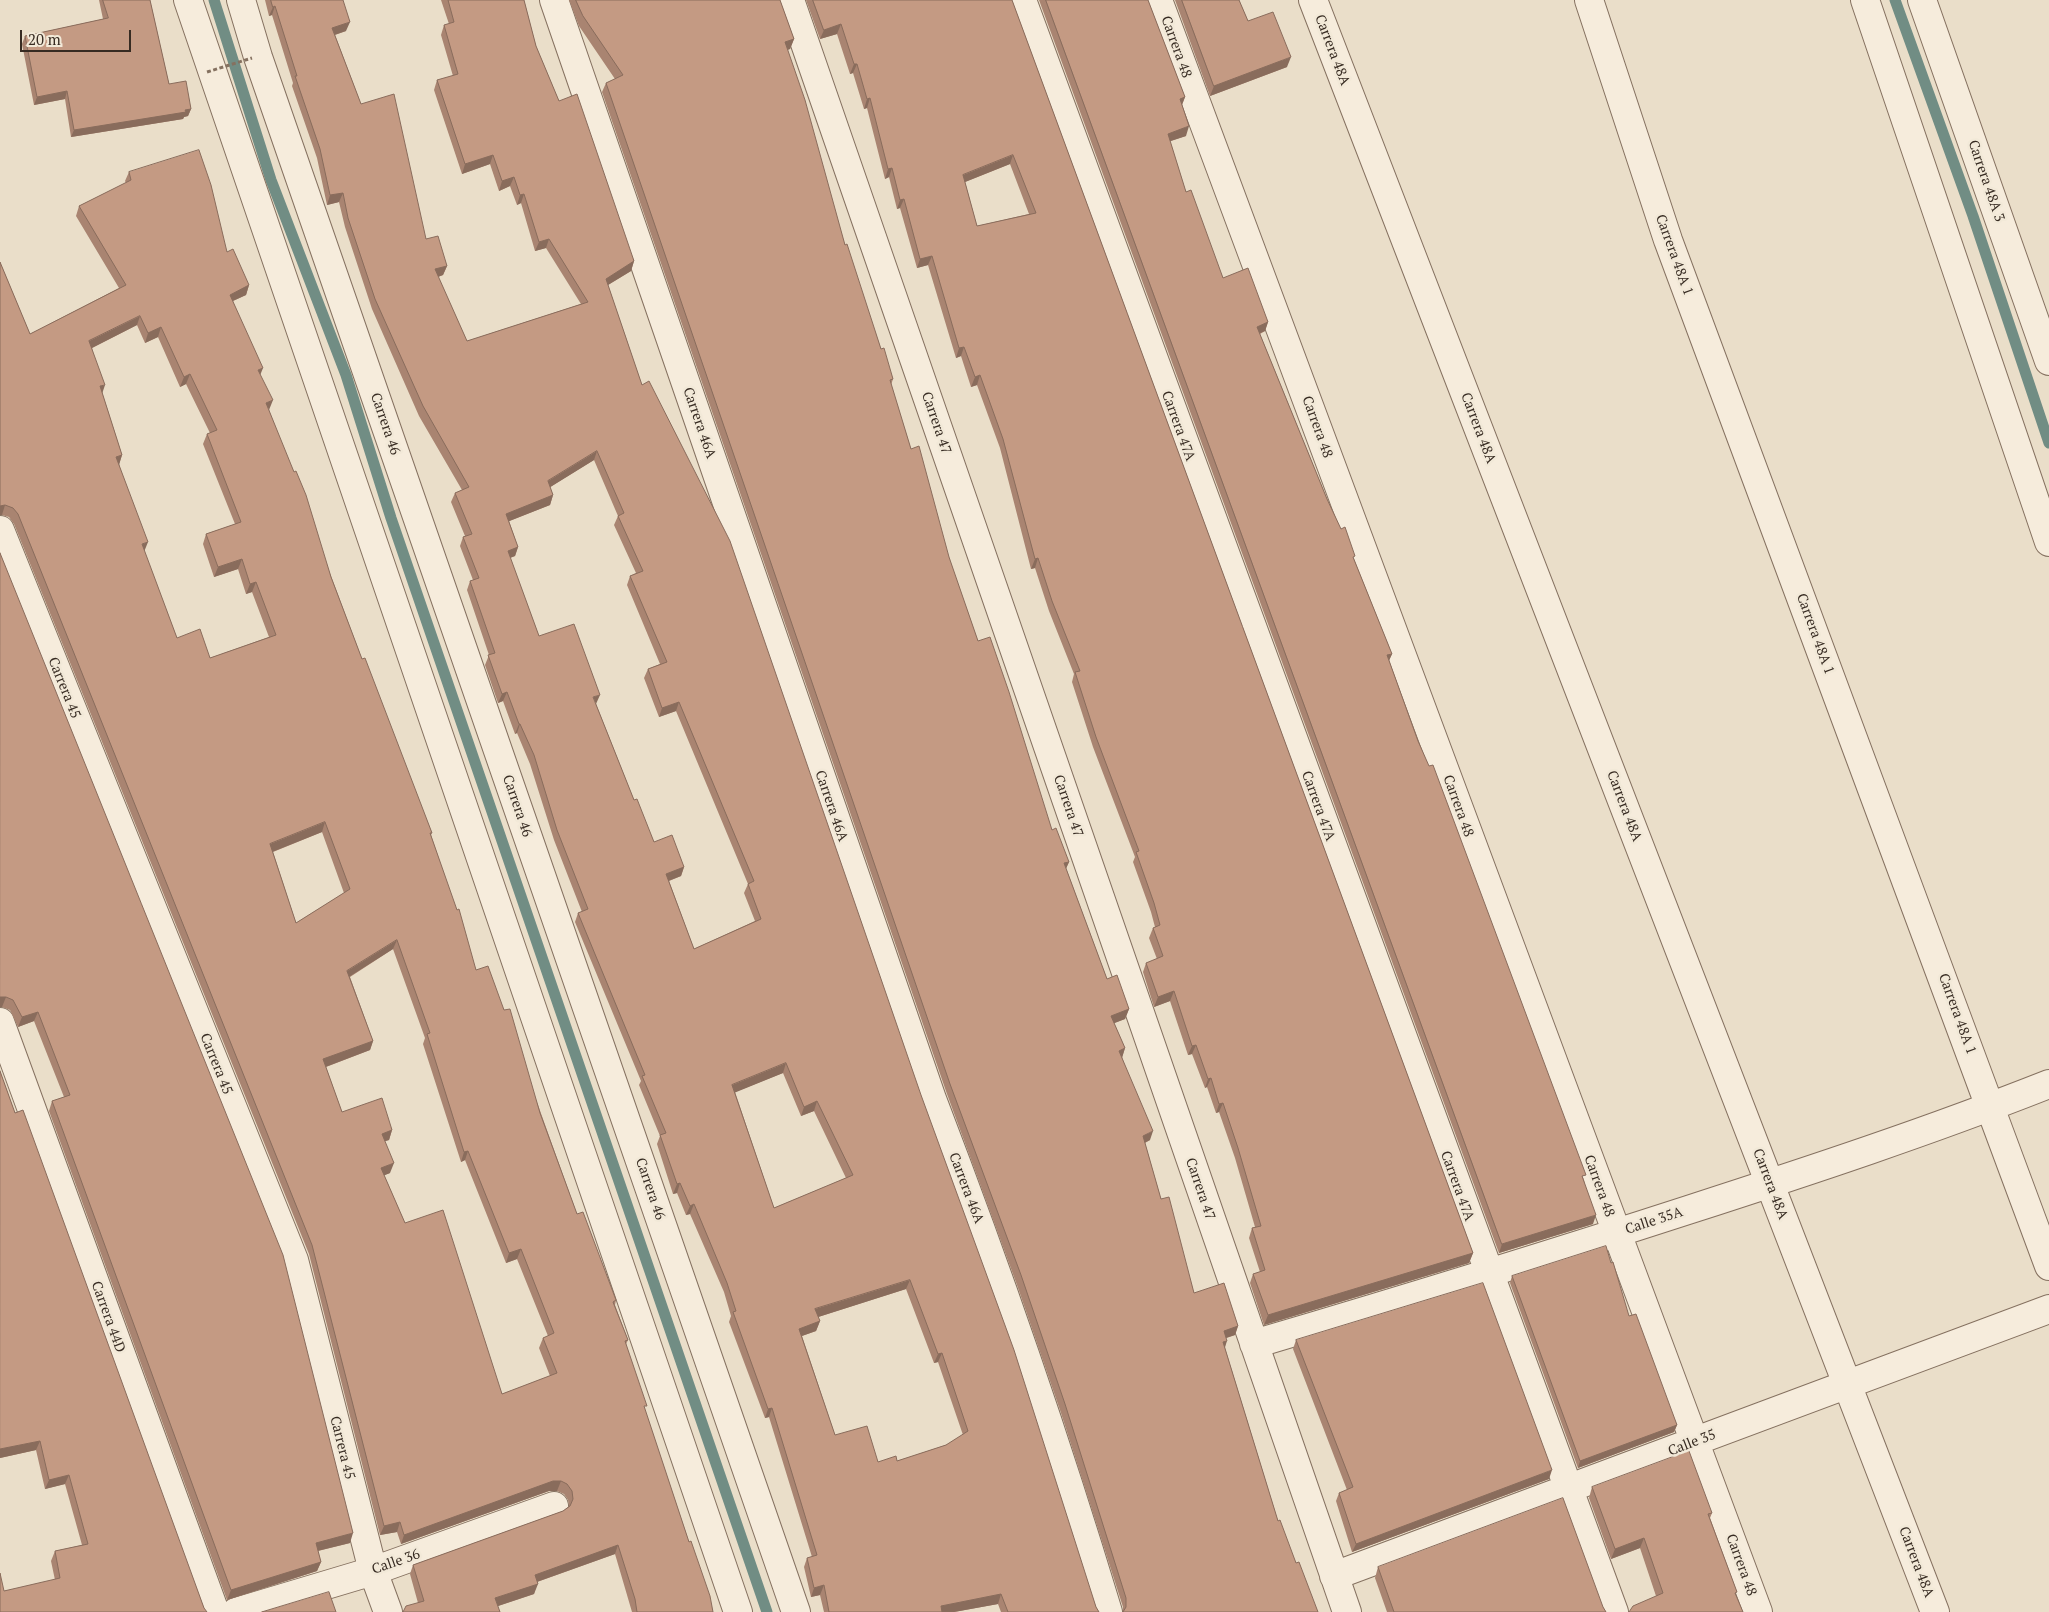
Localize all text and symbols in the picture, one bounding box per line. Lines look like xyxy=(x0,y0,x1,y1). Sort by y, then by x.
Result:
street label: Carrera 48A xyxy=(1311,12,1353,88)
street label: Carrera 48 xyxy=(1157,14,1195,80)
scale bar xyxy=(22,20,134,52)
text: 20 m xyxy=(28,29,61,49)
street label: Carrera 48A 3 xyxy=(1964,138,2008,224)
street label: Carrera 48A 1 xyxy=(1652,212,1696,298)
street label: Carrera 46A xyxy=(679,385,719,461)
street label: Carrera 47A xyxy=(1158,389,1198,463)
street label: Carrera 47 xyxy=(918,390,954,456)
street label: Carrera 48A xyxy=(1457,390,1499,466)
street label: Carrera 46 xyxy=(367,391,403,457)
street label: Carrera 48 xyxy=(1298,394,1336,460)
street label: Carrera 48A 1 xyxy=(1793,591,1837,677)
street label: Carrera 45 xyxy=(44,655,84,721)
street label: Carrera 46A xyxy=(811,768,851,844)
street label: Carrera 48A xyxy=(1603,768,1645,844)
street label: Carrera 47A xyxy=(1298,769,1338,843)
street label: Carrera 46 xyxy=(499,773,535,839)
street label: Carrera 47 xyxy=(1050,773,1086,839)
street label: Carrera 48 xyxy=(1439,773,1477,839)
street label: Carrera 48A 1 xyxy=(1935,971,1979,1057)
street label: Carrera 45 xyxy=(196,1031,236,1097)
street label: Carrera 48A xyxy=(1749,1146,1791,1222)
street label: Carrera 47A xyxy=(1437,1149,1477,1223)
street label: Carrera 46A xyxy=(945,1150,987,1226)
street label: Carrera 48 xyxy=(1580,1153,1618,1219)
street label: Carrera 46 xyxy=(632,1156,668,1222)
street label: Carrera 47 xyxy=(1182,1156,1218,1222)
street label: Calle 35A xyxy=(1623,1204,1685,1238)
street label: Carrera 44D xyxy=(87,1279,129,1355)
street label: Carrera 45 xyxy=(326,1415,358,1481)
street label: Calle 35 xyxy=(1666,1426,1718,1460)
street label: Carrera 48A xyxy=(1895,1524,1937,1600)
street label: Carrera 48 xyxy=(1722,1532,1760,1598)
street label: Calle 36 xyxy=(370,1546,422,1578)

